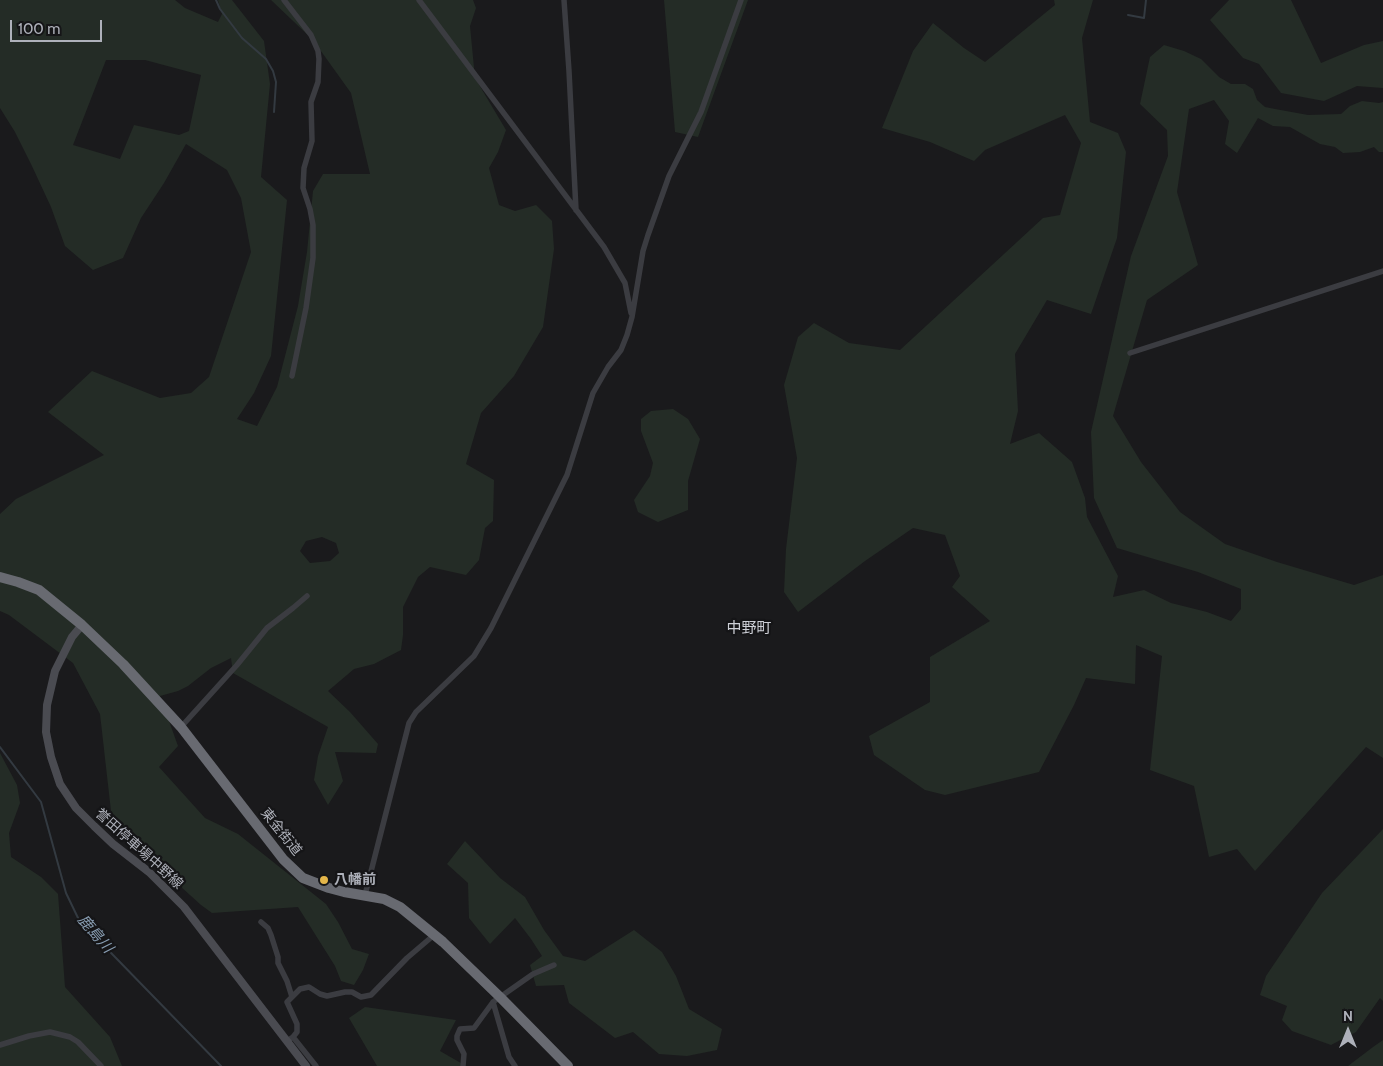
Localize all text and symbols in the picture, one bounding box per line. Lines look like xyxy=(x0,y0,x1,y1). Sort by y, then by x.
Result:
scale bar xyxy=(12,10,105,42)
text: 100 m xyxy=(18,20,60,38)
district label: 中野町 xyxy=(727,620,771,638)
street label: 誉田停車場中野線 xyxy=(92,805,186,893)
street label: 東金街道 xyxy=(257,805,305,859)
place label: 八幡前 xyxy=(334,872,376,888)
marker: 八幡前 xyxy=(318,874,330,886)
water label: 鹿島川 xyxy=(73,911,117,957)
north arrow xyxy=(1323,1006,1373,1056)
text: N xyxy=(1343,1007,1353,1025)

